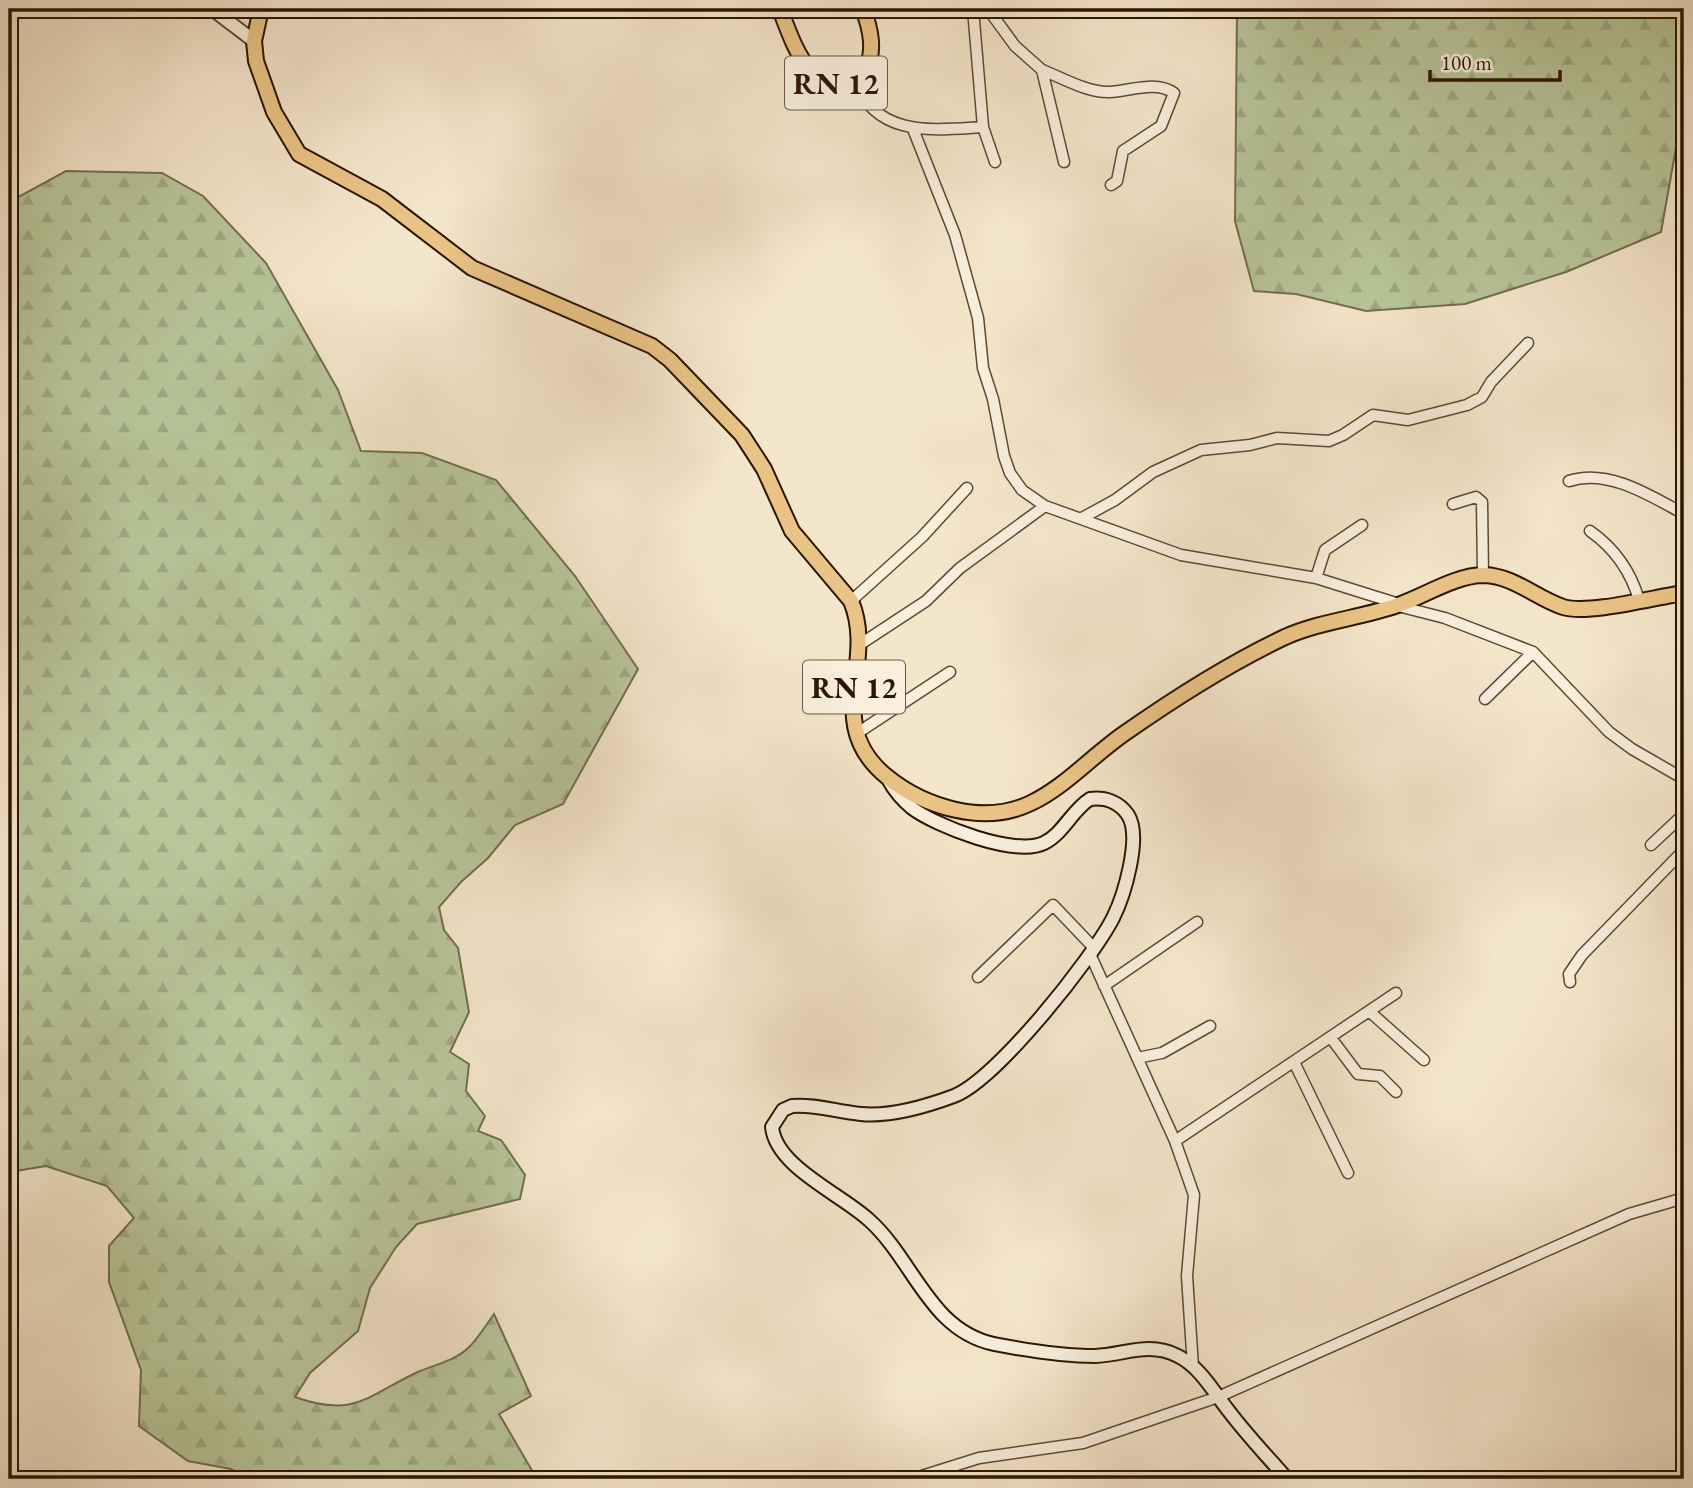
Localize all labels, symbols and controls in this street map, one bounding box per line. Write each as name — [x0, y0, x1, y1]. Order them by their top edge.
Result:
scale bar — [1430, 38, 1560, 82]
text: 100 m — [1441, 49, 1492, 76]
road number: RN 12 — [785, 57, 887, 110]
road number: RN 12 — [803, 660, 905, 714]

